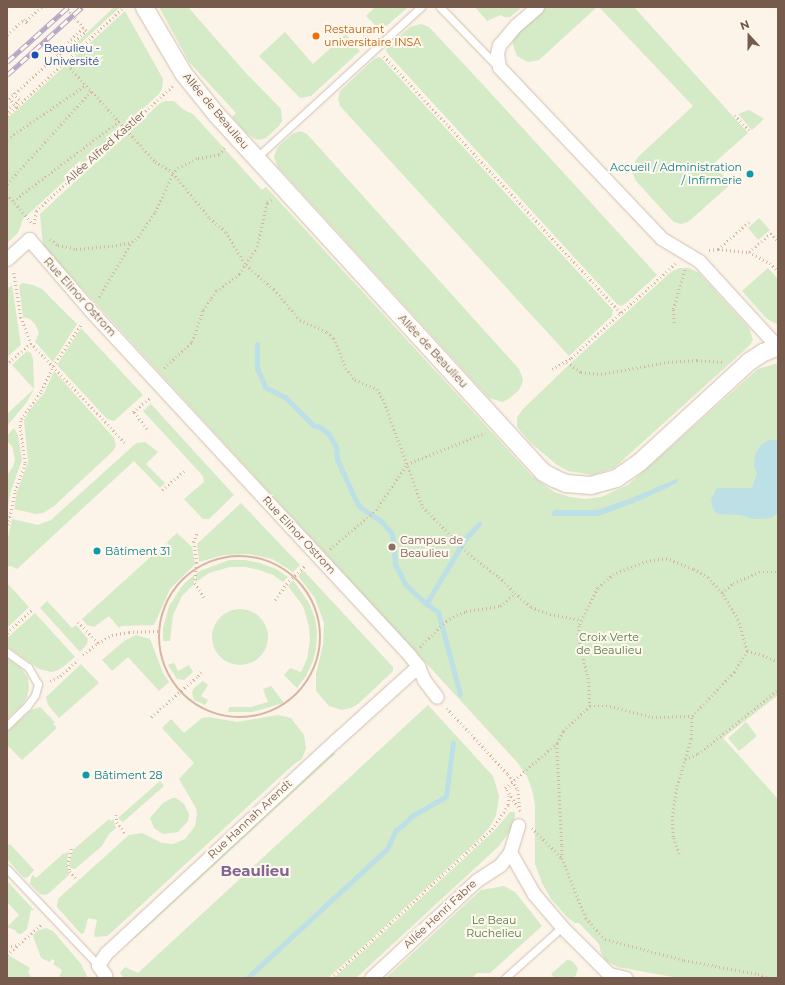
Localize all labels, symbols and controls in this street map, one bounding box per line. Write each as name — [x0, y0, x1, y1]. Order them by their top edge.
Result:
north arrow — [729, 16, 769, 56]
text: N — [738, 17, 751, 33]
place label: Restaurant universitaire INSA — [324, 23, 421, 49]
marker: Restaurant universitaire INSA — [311, 31, 321, 41]
place label: Beaulieu - Université — [44, 42, 100, 68]
marker: Beaulieu - Université — [29, 49, 41, 61]
street label: Allée de Beaulieu — [180, 70, 252, 152]
street label: Allée Alfred Kastler — [62, 107, 148, 187]
place label: Accueil / Administration / Infirmerie — [610, 161, 742, 187]
marker: Accueil / Administration / Infirmerie — [745, 169, 755, 179]
street label: Rue Elinor Ostrom — [41, 255, 119, 339]
street label: Allée de Beaulieu — [396, 312, 470, 390]
street label: Rue Elinor Ostrom — [260, 493, 338, 577]
place label: Campus de Beaulieu — [400, 534, 463, 560]
marker: Campus de Beaulieu — [387, 542, 397, 552]
place label: Bâtiment 31 — [105, 544, 170, 558]
marker: Bâtiment 31 — [92, 546, 102, 556]
park label: Croix Verte de Beaulieu — [576, 631, 642, 657]
place label: Bâtiment 28 — [94, 768, 163, 782]
marker: Bâtiment 28 — [81, 770, 91, 780]
street label: Rue Hannah Arendt — [205, 777, 295, 861]
district label: Beaulieu — [220, 862, 290, 880]
street label: Allée Henri Fabre — [401, 877, 479, 951]
park label: Le Beau Ruchelieu — [466, 914, 522, 940]

